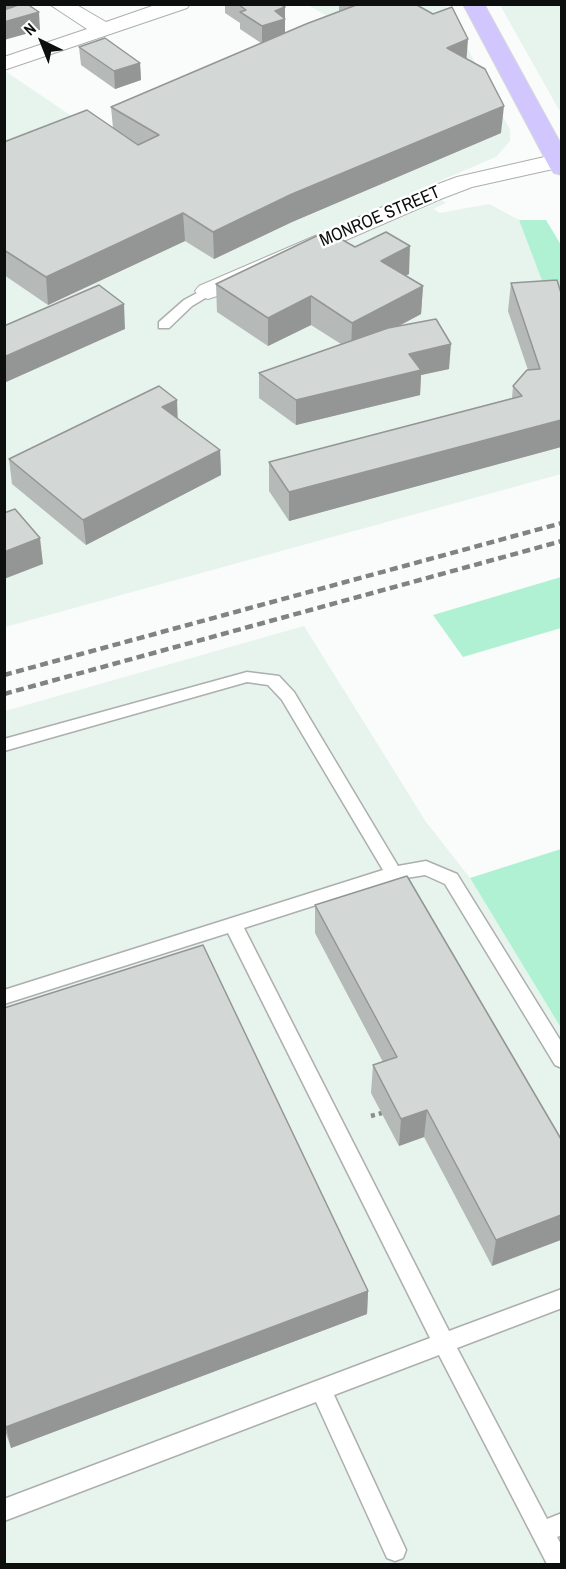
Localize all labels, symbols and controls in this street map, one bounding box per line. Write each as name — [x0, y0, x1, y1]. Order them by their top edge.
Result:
north arrow — [12, 12, 72, 72]
text: N — [19, 18, 41, 40]
street label: MONROE STREET — [317, 182, 443, 252]

